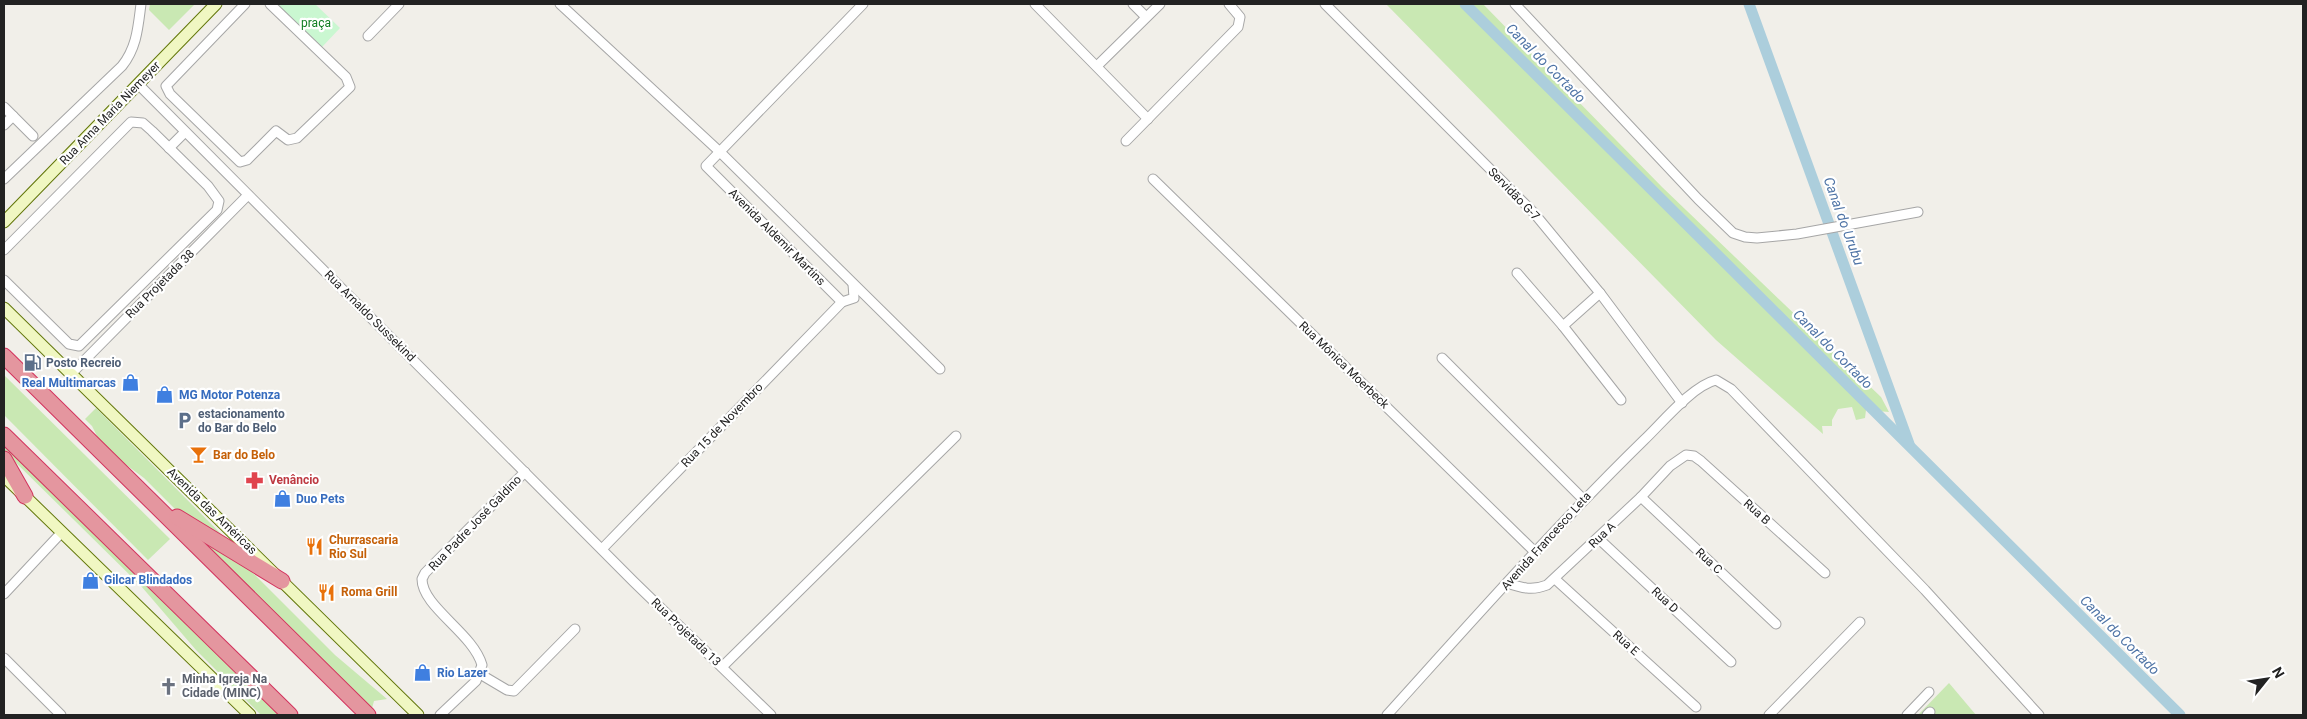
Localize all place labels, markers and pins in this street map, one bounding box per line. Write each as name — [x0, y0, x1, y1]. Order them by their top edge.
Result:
fuel station icon: Posto Recreio — [22, 353, 42, 373]
place label: Posto Recreio — [46, 356, 122, 370]
shop icon: Real Multimarcas — [120, 373, 140, 393]
place label: Real Multimarcas — [22, 376, 116, 390]
shop icon: MG Motor Potenza — [155, 385, 175, 405]
place label: MG Motor Potenza — [179, 388, 281, 402]
place label: estacionamento do Bar do Belo — [198, 407, 285, 435]
parking icon: estacionamento do Bar do Belo — [174, 411, 194, 431]
bar icon: Bar do Belo — [189, 445, 209, 465]
place label: Bar do Belo — [213, 448, 275, 462]
pharmacy icon: Venâncio — [245, 470, 265, 490]
place label: Venâncio — [269, 473, 319, 487]
shop icon: Duo Pets — [272, 489, 292, 509]
place label: Duo Pets — [296, 492, 345, 506]
place label: Churrascaria Rio Sul — [329, 533, 399, 561]
restaurant icon: Churrascaria Rio Sul — [305, 537, 325, 557]
shop icon: Gilcar Blindados — [80, 570, 100, 590]
place label: Gilcar Blindados — [104, 573, 192, 587]
restaurant icon: Roma Grill — [317, 582, 337, 602]
place label: Roma Grill — [341, 585, 397, 599]
shop icon: Rio Lazer — [413, 663, 433, 683]
place label: Rio Lazer — [437, 666, 488, 680]
place label: Minha Igreja Na Cidade (MINC) — [182, 672, 268, 700]
church icon: Minha Igreja Na Cidade (MINC) — [158, 676, 178, 696]

